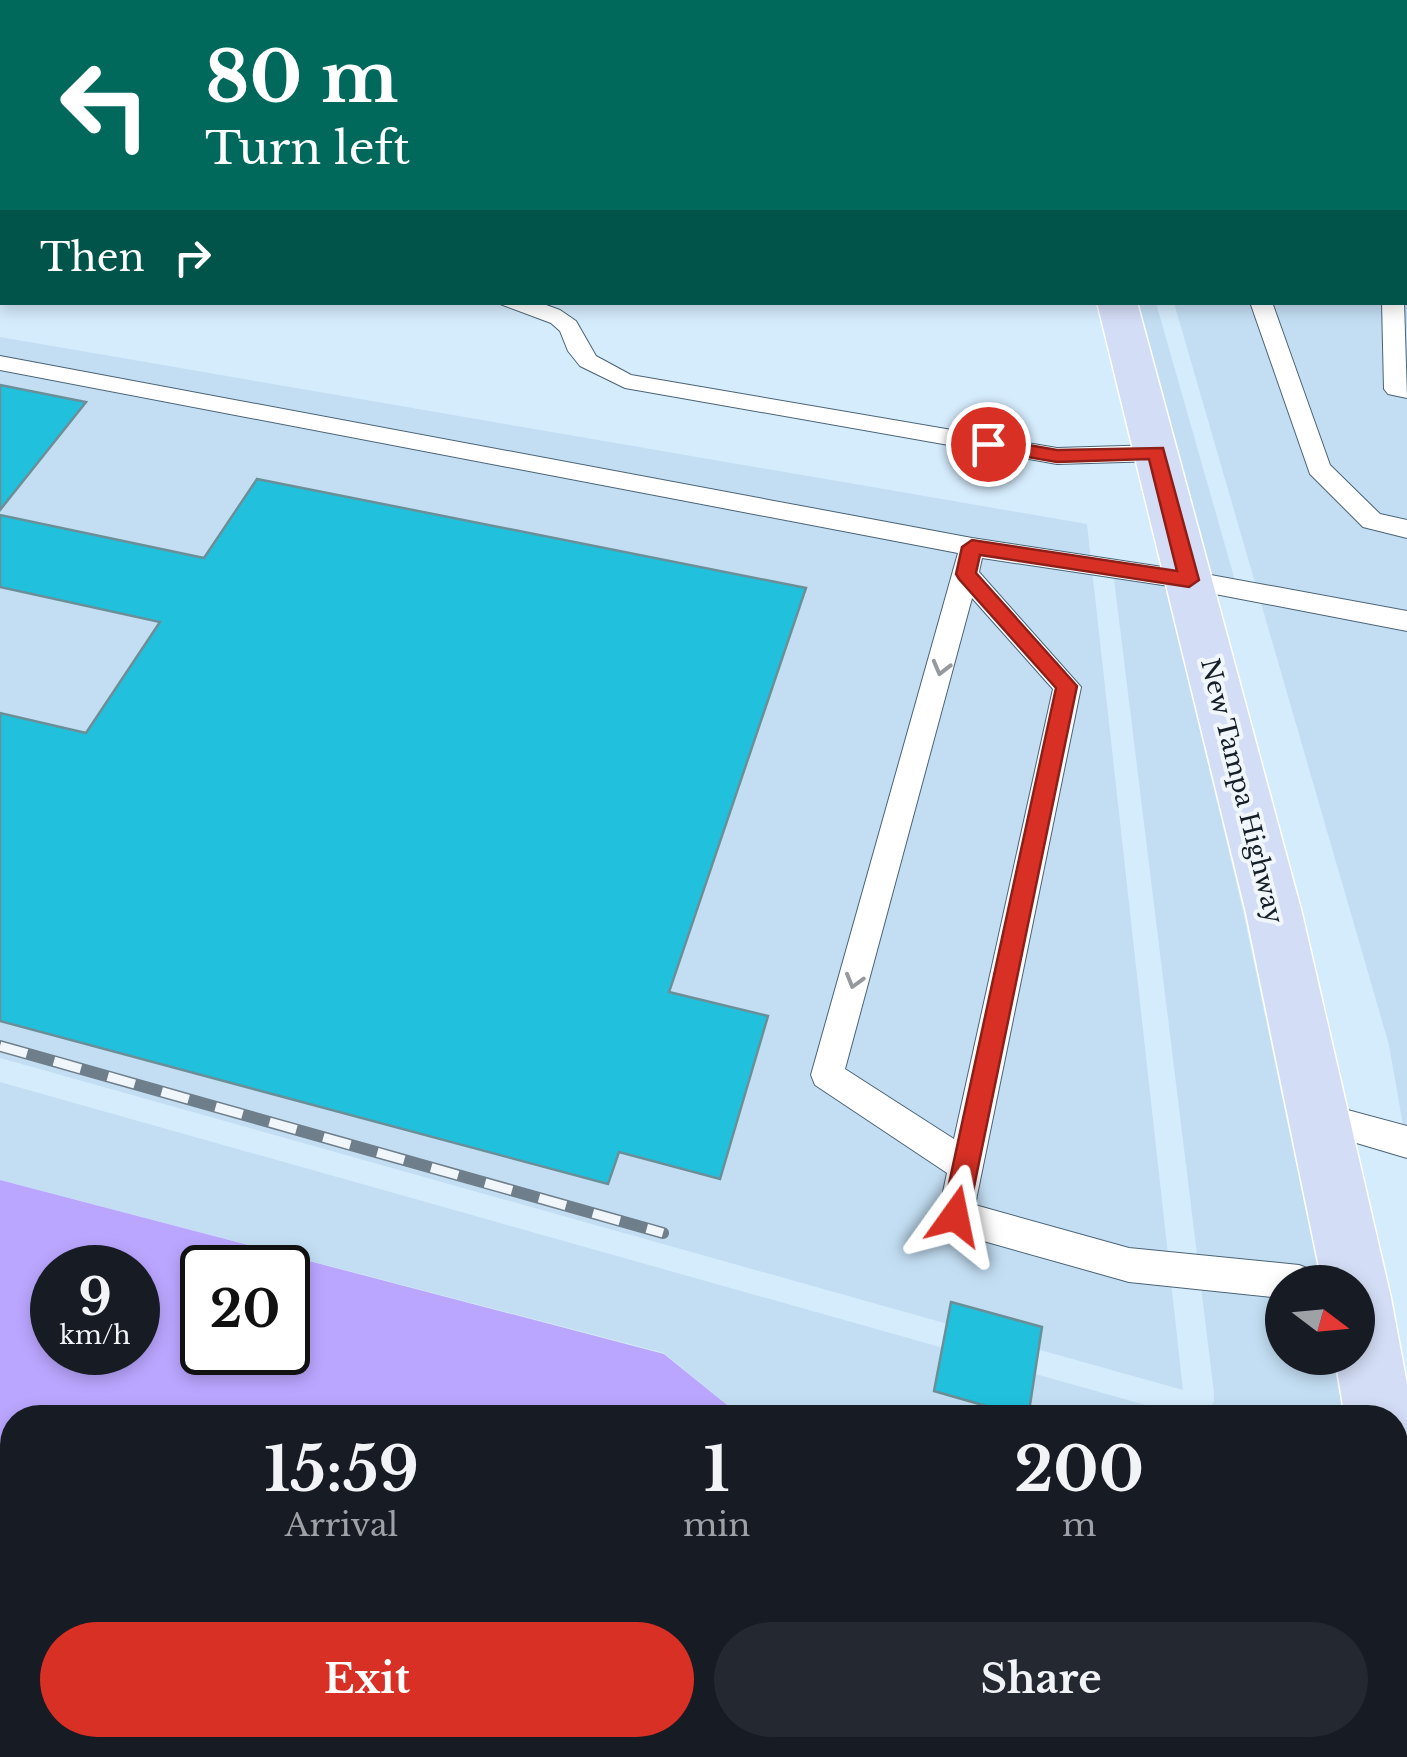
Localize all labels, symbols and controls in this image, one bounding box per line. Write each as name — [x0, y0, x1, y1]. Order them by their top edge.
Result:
text: 80 m — [205, 34, 398, 121]
icon: left — [40, 40, 170, 170]
text: Turn left — [205, 120, 410, 176]
icon: right — [165, 230, 220, 285]
text: Then — [40, 234, 145, 281]
pin — [946, 402, 1031, 487]
icon: arrive — [961, 417, 1016, 472]
street label: New Tampa Highway — [1194, 655, 1290, 927]
one-way arrow — [932, 659, 953, 676]
one-way arrow — [845, 972, 866, 989]
position arrow — [903, 1164, 1007, 1268]
speed limit sign: 20 — [180, 1245, 310, 1375]
north arrow — [1265, 1265, 1375, 1375]
map controls — [1265, 1265, 1375, 1375]
text: 9 — [78, 1266, 112, 1329]
text: km/h — [60, 1320, 130, 1351]
text: 15:59 — [264, 1433, 419, 1507]
text: 1 — [704, 1433, 730, 1507]
text: 200 — [1014, 1433, 1144, 1507]
text: Arrival — [285, 1505, 398, 1545]
text: min — [683, 1505, 750, 1545]
text: m — [1062, 1505, 1096, 1545]
button: Exit — [40, 1622, 694, 1737]
button: Share — [714, 1622, 1368, 1737]

